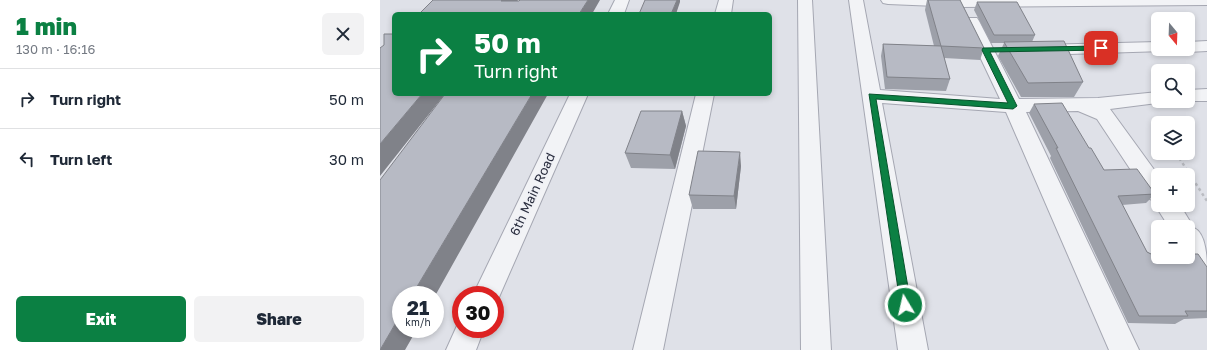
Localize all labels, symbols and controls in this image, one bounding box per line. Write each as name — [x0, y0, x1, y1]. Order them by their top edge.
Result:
text: 1 min — [16, 11, 77, 40]
north arrow — [1151, 12, 1195, 56]
map controls — [1151, 12, 1195, 264]
button: close — [322, 13, 364, 55]
text: 50 m — [474, 26, 541, 59]
icon: right — [408, 28, 460, 80]
pin — [1084, 31, 1118, 65]
icon: arrive — [1090, 37, 1112, 59]
text: 130 m · 16:16 — [16, 41, 95, 57]
text: Turn right — [474, 60, 558, 82]
button: search — [1151, 64, 1195, 108]
icon: right — [16, 88, 38, 110]
text: Turn right — [50, 90, 121, 108]
text: 50 m — [329, 90, 364, 108]
button: layers — [1151, 116, 1195, 160]
icon: left — [16, 148, 38, 170]
text: Turn left — [50, 150, 112, 168]
text: 30 m — [329, 150, 364, 168]
street label: 6th Main Road — [506, 150, 558, 238]
button: + — [1151, 168, 1195, 212]
button: − — [1151, 220, 1195, 264]
position arrow — [884, 284, 926, 326]
speed limit sign: 30 — [452, 286, 504, 338]
text: 21 — [407, 295, 429, 319]
button: Exit — [16, 296, 186, 342]
button: Share — [194, 296, 364, 342]
text: km/h — [405, 316, 431, 328]

